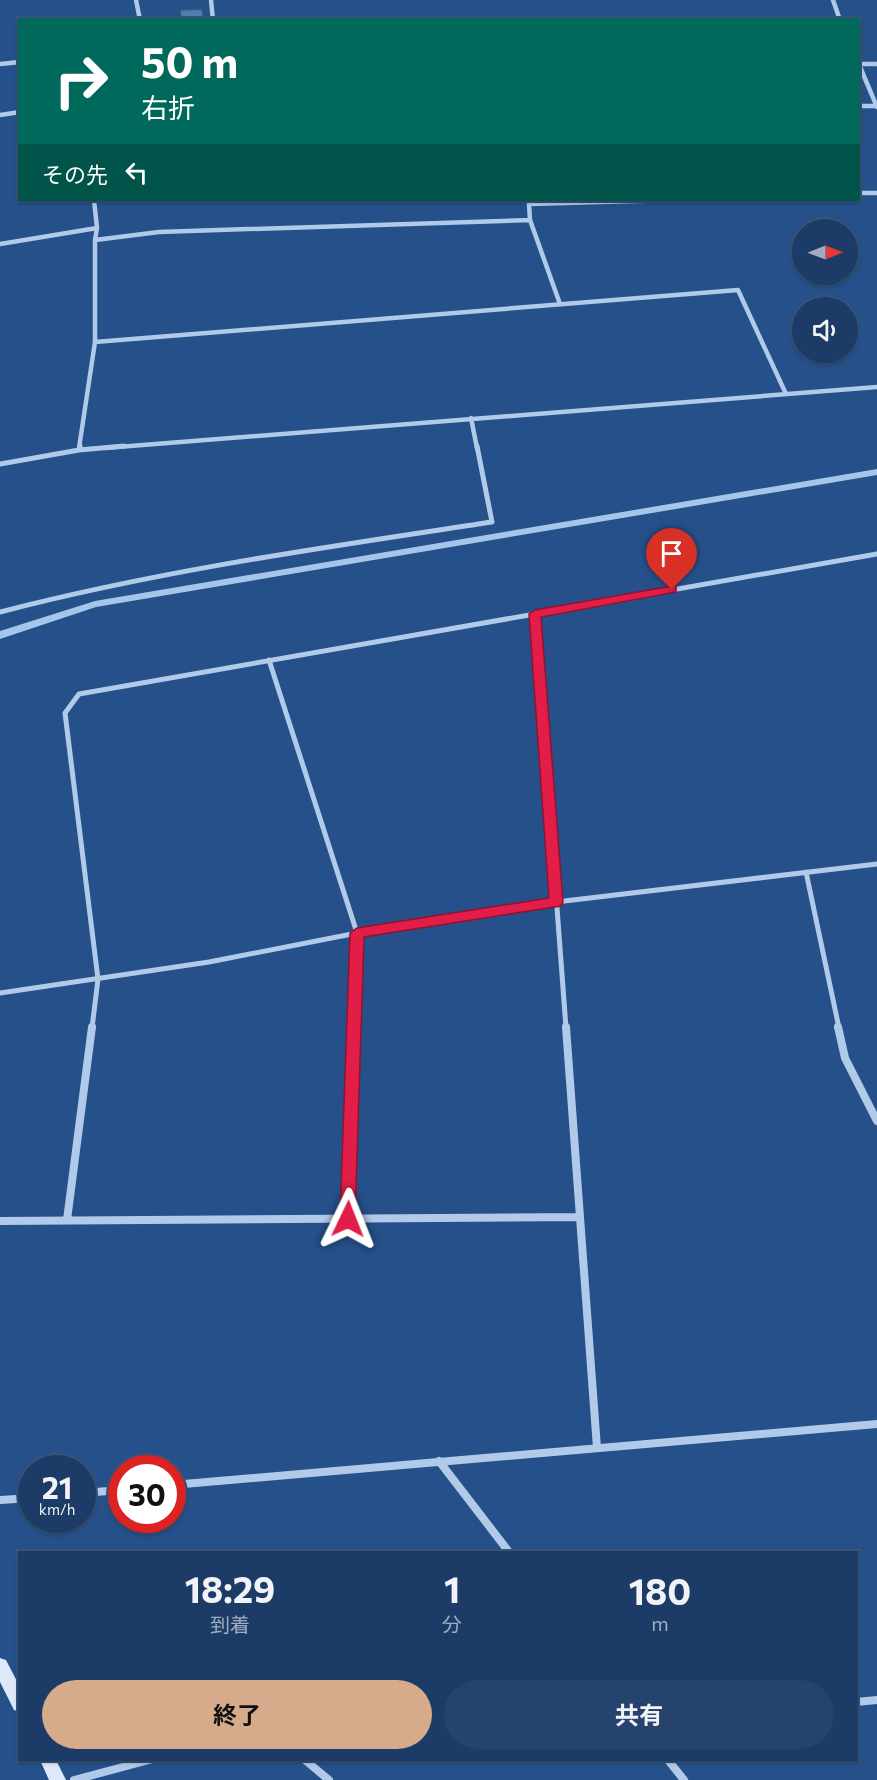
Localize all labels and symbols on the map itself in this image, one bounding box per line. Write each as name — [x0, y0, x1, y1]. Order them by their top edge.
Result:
north arrow — [792, 219, 858, 285]
pin — [646, 528, 697, 590]
position arrow — [316, 1187, 380, 1251]
speed limit sign: 30 — [108, 1455, 186, 1533]

